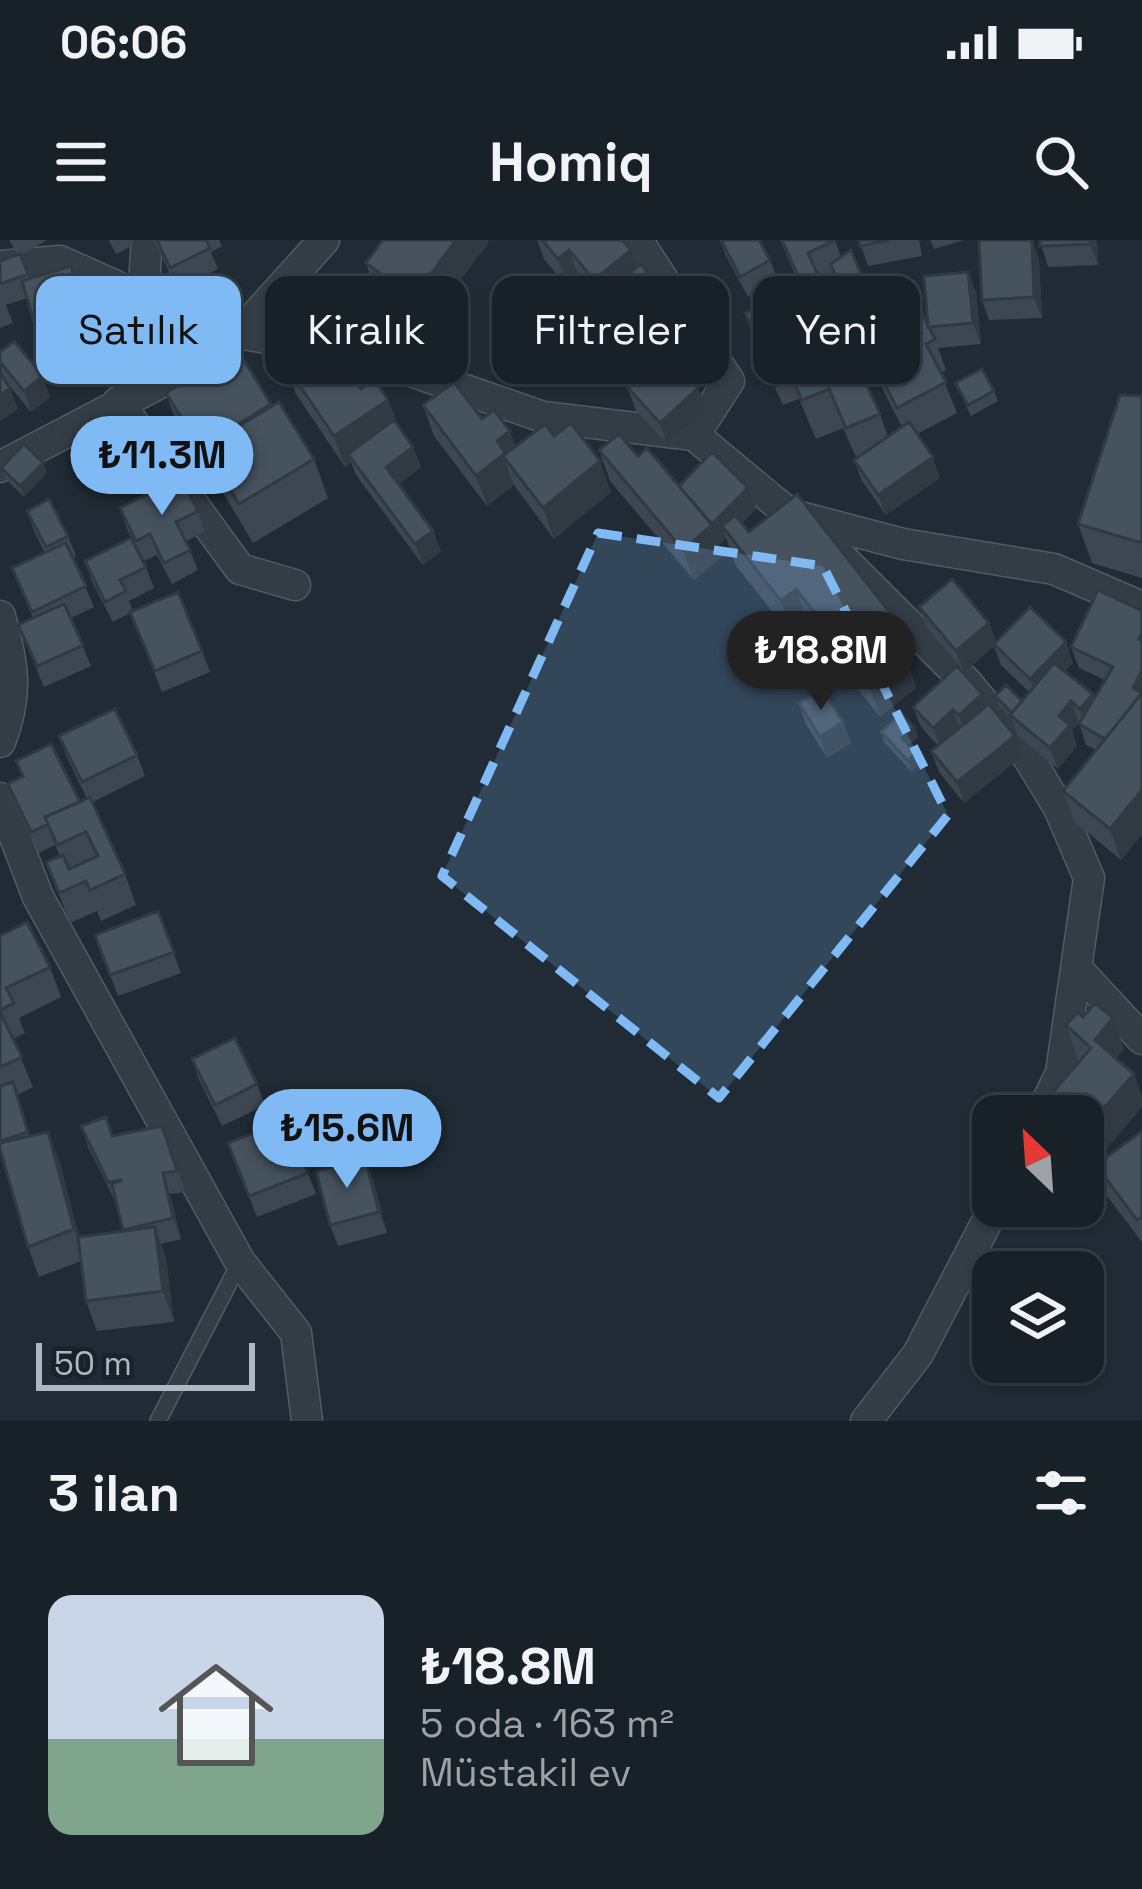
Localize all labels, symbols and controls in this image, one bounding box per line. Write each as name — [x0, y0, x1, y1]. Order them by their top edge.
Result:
text: 06:06 — [60, 14, 187, 71]
text: Homiq — [489, 128, 653, 197]
icon: menu — [48, 129, 114, 195]
icon: search — [1028, 129, 1094, 195]
chip: Satılık — [36, 276, 241, 384]
chip: Kiralık — [265, 276, 468, 384]
chip: Filtreler — [492, 276, 729, 384]
chip: Yeni — [753, 276, 920, 384]
pin: ₺11.3M — [64, 416, 260, 518]
text: ₺11.3M — [97, 430, 227, 479]
pin: ₺18.8M — [723, 611, 919, 713]
text: ₺18.8M — [754, 625, 888, 674]
pin: ₺15.6M — [249, 1089, 445, 1191]
north arrow — [972, 1095, 1104, 1227]
map controls — [972, 1095, 1104, 1383]
text: ₺15.6M — [280, 1103, 414, 1152]
button: layers — [972, 1251, 1104, 1383]
scale bar — [36, 1337, 255, 1390]
text: 50 m — [54, 1343, 132, 1385]
icon: filters — [1028, 1460, 1094, 1526]
text: 3 ilan — [48, 1461, 180, 1526]
text: ₺18.8M — [420, 1634, 596, 1699]
icon: home — [144, 1643, 288, 1787]
text: 5 oda · 163 m² — [420, 1699, 674, 1748]
text: Müstakil ev — [420, 1748, 631, 1797]

